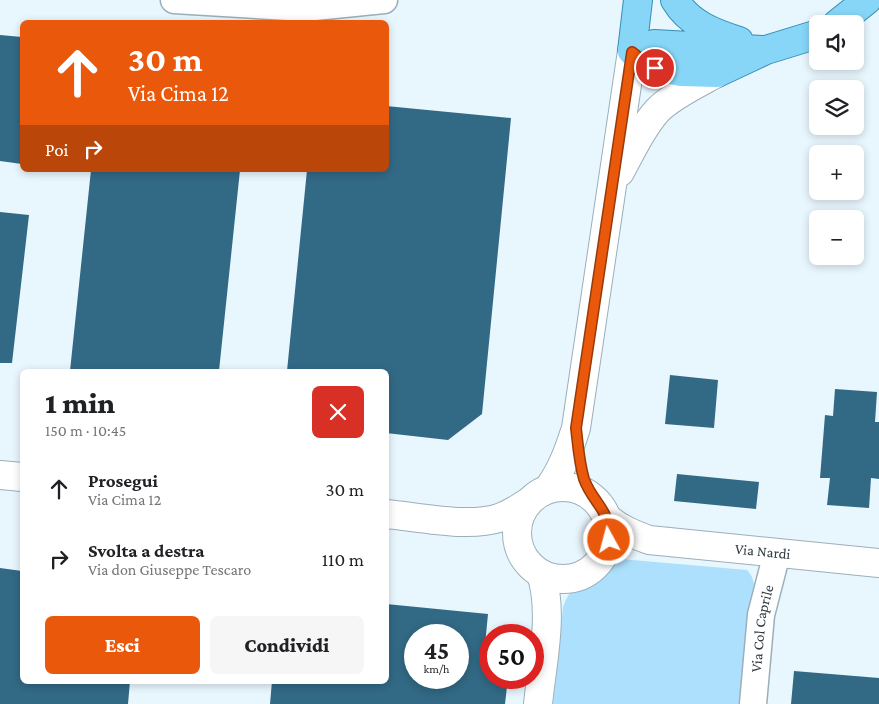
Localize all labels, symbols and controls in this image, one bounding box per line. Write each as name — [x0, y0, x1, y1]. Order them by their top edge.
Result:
map controls — [809, 15, 864, 265]
button: sound — [809, 15, 864, 70]
icon: ahead — [45, 40, 110, 105]
text: 30 m — [128, 40, 203, 79]
pin — [634, 47, 676, 89]
icon: arrive — [641, 54, 669, 82]
button: layers — [809, 80, 864, 135]
text: Via Cima 12 — [128, 81, 229, 106]
icon: right — [79, 135, 107, 163]
text: Poi — [45, 139, 69, 160]
button: + — [809, 145, 864, 200]
button: − — [809, 210, 864, 265]
text: 1 min — [45, 386, 115, 419]
button: close — [312, 386, 364, 438]
text: 150 m · 10:45 — [45, 422, 126, 439]
text: Prosegui — [88, 470, 158, 491]
icon: ahead — [45, 475, 73, 503]
text: 30 m — [325, 479, 364, 500]
text: Via Cima 12 — [88, 491, 161, 508]
position arrow — [582, 513, 634, 565]
text: Svolta a destra — [88, 540, 204, 561]
street label: Via Nardi — [734, 541, 791, 562]
icon: right — [45, 545, 73, 573]
text: 110 m — [322, 549, 364, 570]
text: Via don Giuseppe Tescaro — [88, 561, 251, 578]
street label: Via Col Caprile — [748, 583, 777, 673]
button: Esci — [45, 616, 200, 674]
button: Condividi — [210, 616, 364, 674]
speed limit sign: 50 — [479, 624, 544, 689]
text: 45 — [424, 637, 449, 664]
text: km/h — [424, 662, 449, 676]

